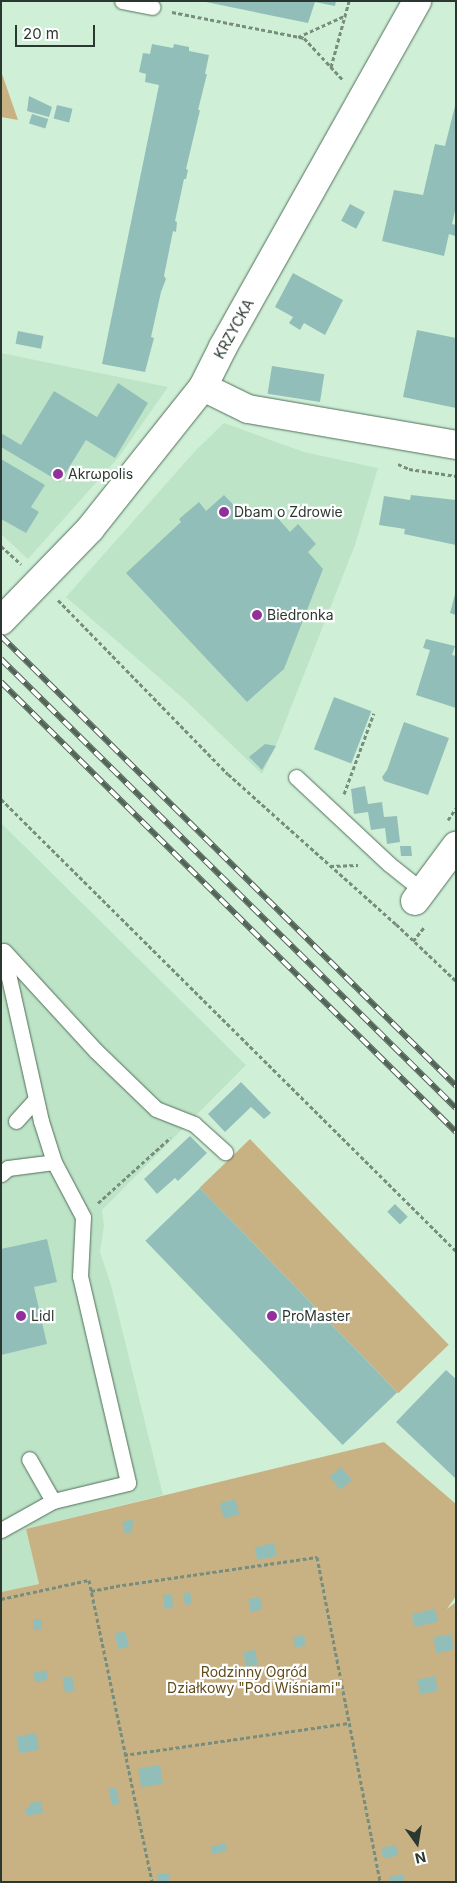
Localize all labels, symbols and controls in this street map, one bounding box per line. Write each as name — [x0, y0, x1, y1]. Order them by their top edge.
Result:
scale bar — [18, 15, 98, 47]
text: 20 m — [23, 24, 59, 43]
street label: KRZYCKA — [211, 296, 257, 362]
place label: Akrωpolis — [68, 466, 133, 482]
marker: Akrωpolis — [52, 468, 64, 480]
place label: Dbam o Zdrowie — [234, 504, 343, 520]
marker: Dbam o Zdrowie — [218, 506, 230, 518]
place label: Biedronka — [267, 607, 334, 623]
marker: Biedronka — [251, 609, 263, 621]
place label: Lidl — [31, 1308, 54, 1324]
place label: ProMaster — [282, 1308, 350, 1324]
marker: Lidl — [15, 1310, 27, 1322]
marker: ProMaster — [266, 1310, 278, 1322]
park label: Rodzinny Ogród Działkowy "Pod Wiśniami" — [167, 1664, 341, 1696]
north arrow — [392, 1818, 442, 1868]
text: N — [413, 1849, 428, 1868]

